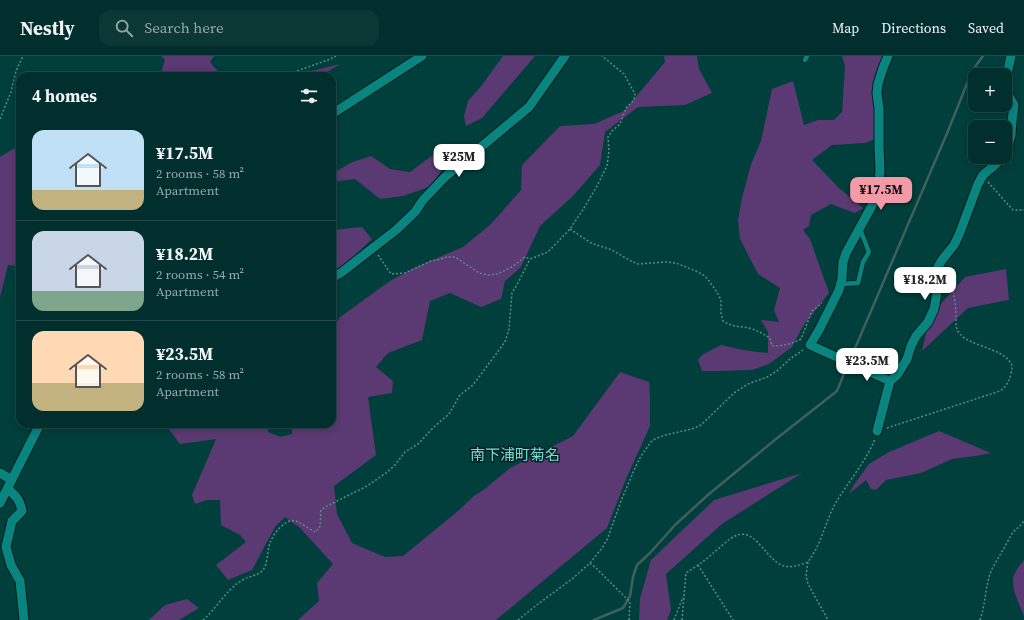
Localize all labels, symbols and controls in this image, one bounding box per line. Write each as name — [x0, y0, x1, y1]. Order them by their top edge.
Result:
search box — [99, 10, 379, 46]
text: Nestly — [20, 15, 75, 41]
icon: search — [113, 17, 135, 39]
text: Search here — [145, 17, 224, 38]
text: Map — [832, 18, 859, 38]
text: Directions — [881, 18, 946, 38]
text: Saved — [968, 18, 1004, 38]
map controls — [968, 68, 1012, 164]
button: + — [968, 68, 1012, 112]
text: 4 homes — [32, 84, 97, 108]
icon: filters — [298, 85, 320, 107]
button: − — [968, 120, 1012, 164]
text: ¥17.5M — [156, 141, 213, 165]
pin: ¥25M — [435, 144, 483, 178]
icon: home — [64, 146, 112, 194]
text: ¥25M — [443, 148, 475, 165]
text: 2 rooms · 58 m² — [156, 165, 244, 182]
pin: ¥17.5M — [848, 177, 914, 211]
text: ¥17.5M — [859, 181, 903, 198]
text: Apartment — [156, 182, 219, 199]
text: ¥18.2M — [156, 242, 213, 266]
icon: home — [64, 247, 112, 295]
text: 2 rooms · 54 m² — [156, 266, 244, 283]
pin: ¥18.2M — [892, 267, 958, 301]
text: ¥18.2M — [903, 271, 947, 288]
text: Apartment — [156, 283, 219, 300]
text: ¥23.5M — [156, 342, 213, 366]
icon: home — [64, 347, 112, 395]
pin: ¥23.5M — [834, 348, 900, 382]
text: ¥23.5M — [845, 352, 889, 369]
text: 2 rooms · 58 m² — [156, 366, 244, 383]
text: Apartment — [156, 383, 219, 400]
district label: 南下浦町菊名 — [470, 444, 560, 465]

